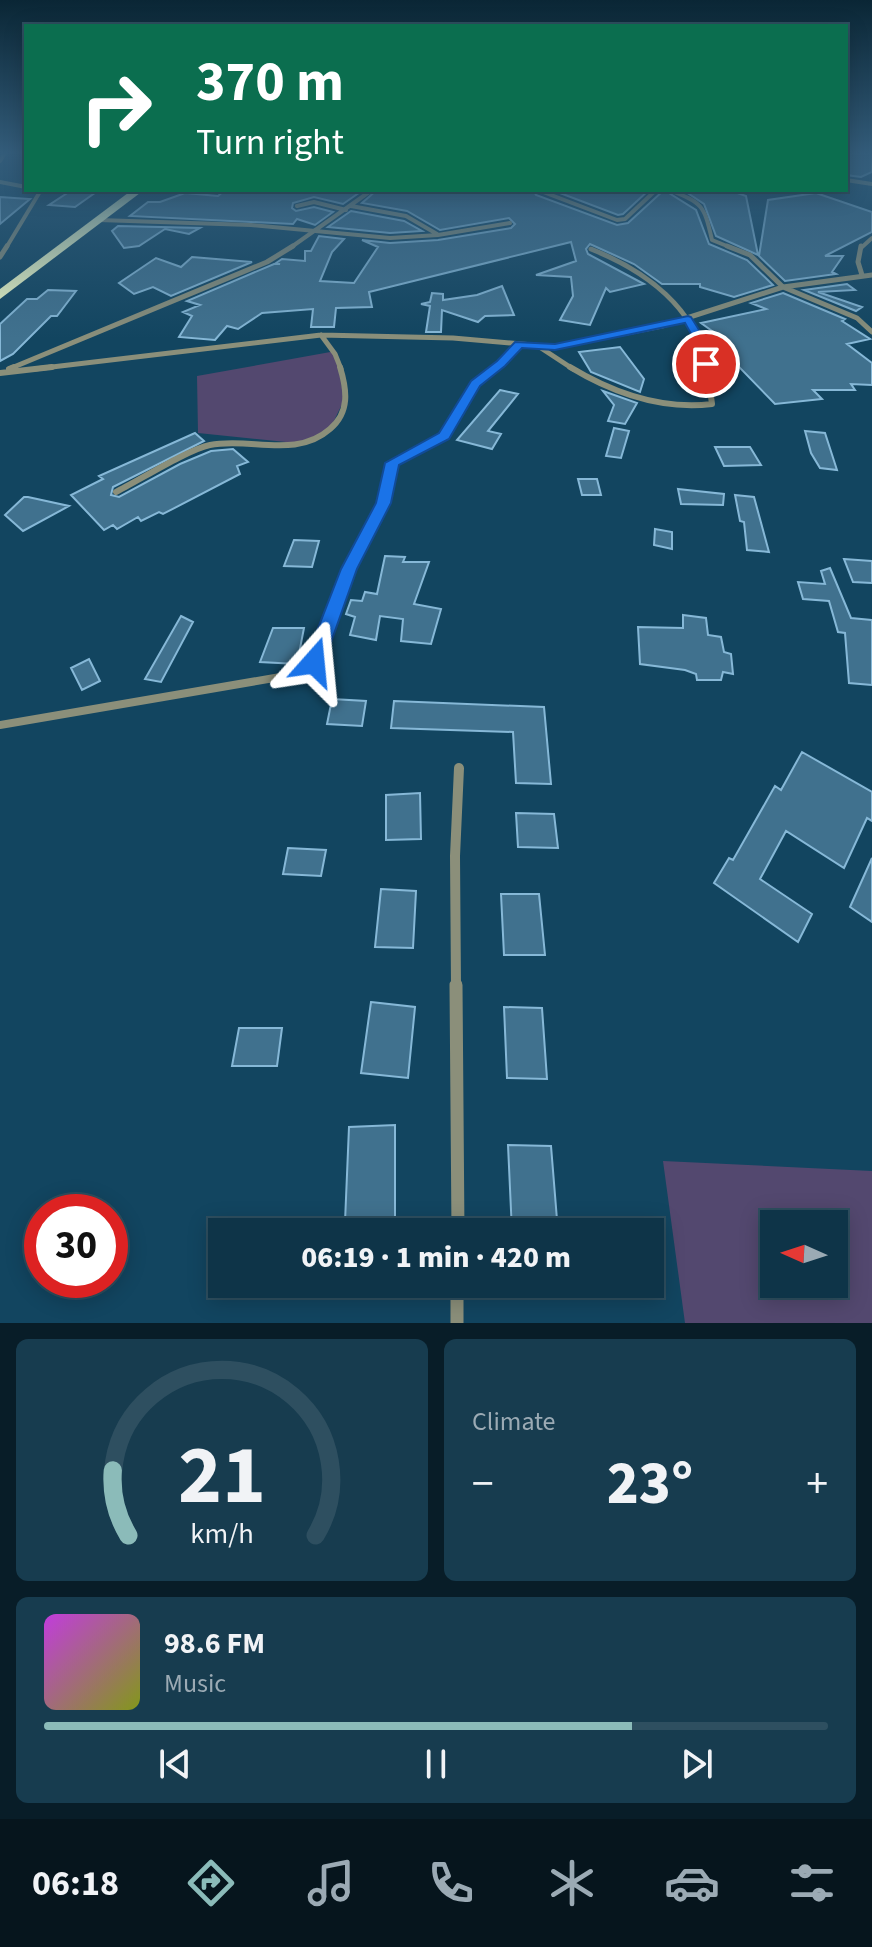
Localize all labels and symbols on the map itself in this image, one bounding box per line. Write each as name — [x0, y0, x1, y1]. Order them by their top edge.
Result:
pin — [672, 330, 740, 398]
position arrow — [272, 620, 356, 704]
speed limit sign: 30 — [24, 1194, 128, 1298]
north arrow — [760, 1210, 848, 1298]

